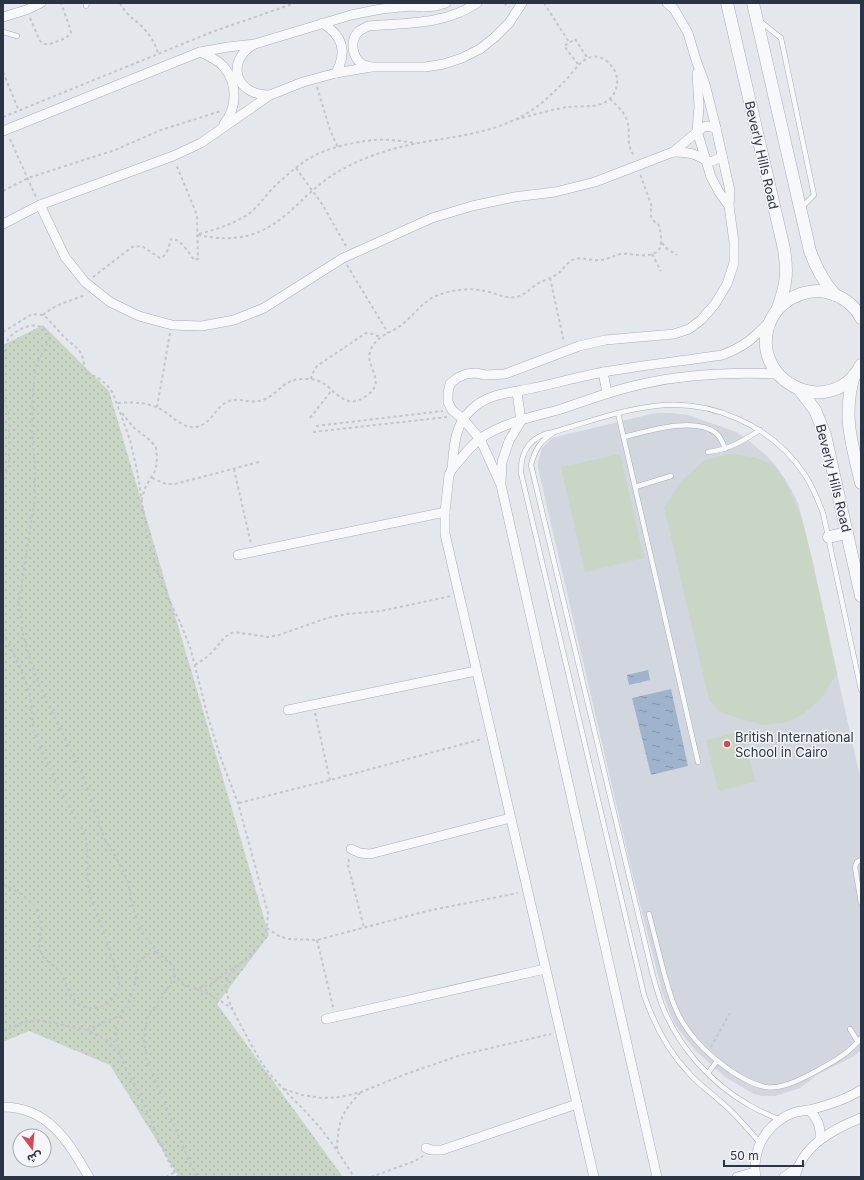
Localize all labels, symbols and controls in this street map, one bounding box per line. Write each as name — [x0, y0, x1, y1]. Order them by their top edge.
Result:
street label: Beverly Hills Road — [742, 99, 782, 211]
street label: Beverly Hills Road — [813, 422, 855, 534]
place label: British International School in Cairo — [735, 729, 854, 760]
marker: British International School in Cairo — [722, 739, 732, 749]
north arrow — [12, 1128, 52, 1168]
scale bar — [724, 1142, 803, 1168]
text: 50 m — [730, 1148, 759, 1163]
text: ش — [26, 1149, 44, 1166]

